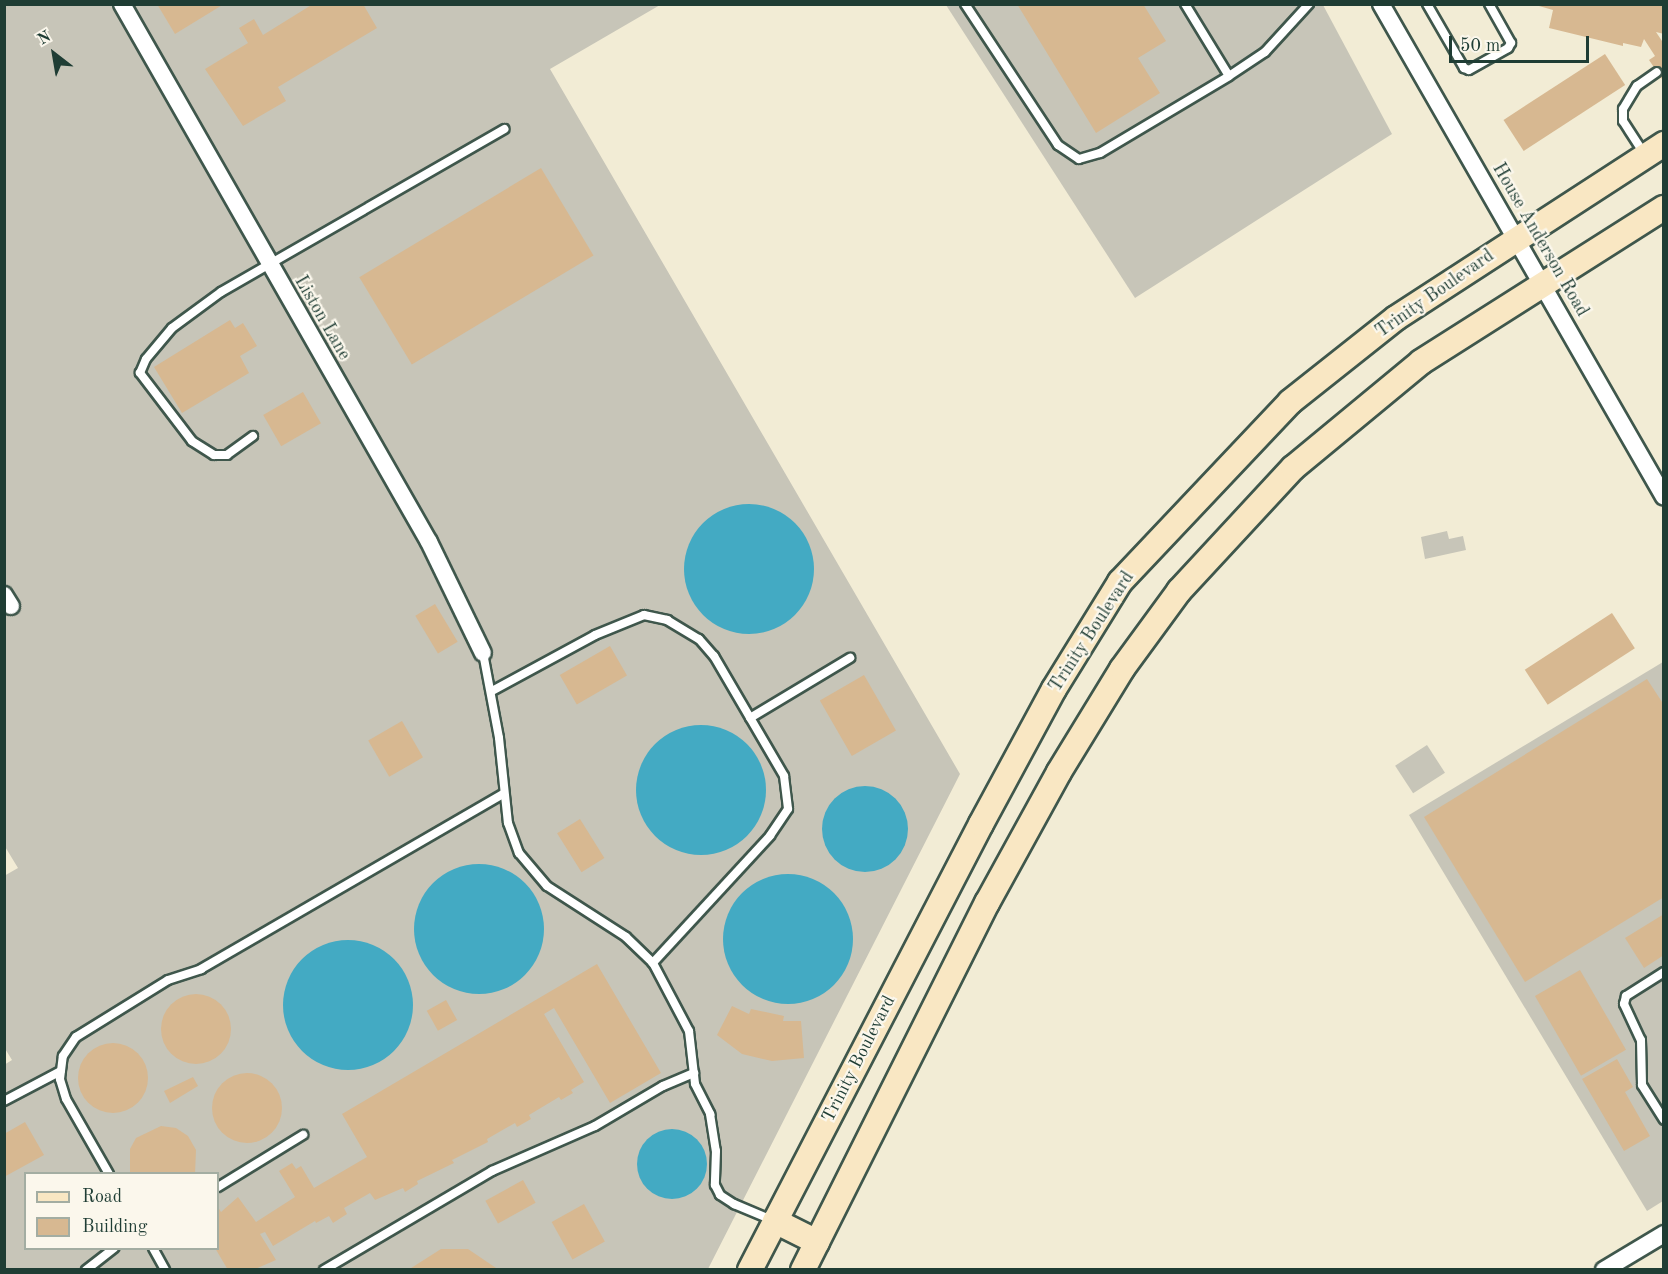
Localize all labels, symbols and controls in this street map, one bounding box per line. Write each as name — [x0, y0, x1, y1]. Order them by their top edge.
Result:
north arrow — [24, 24, 84, 84]
scale bar — [1452, 24, 1592, 62]
text: N — [35, 29, 54, 49]
text: 50 m — [1460, 37, 1500, 55]
street label: House Anderson Road — [1487, 159, 1593, 321]
street label: Trinity Boulevard — [1372, 245, 1498, 343]
street label: Liston Lane — [289, 272, 355, 364]
street label: Trinity Boulevard — [1045, 568, 1139, 696]
street label: Trinity Boulevard — [818, 992, 900, 1126]
legend — [24, 1172, 219, 1250]
text: Road — [82, 1188, 122, 1206]
text: Building — [82, 1218, 147, 1236]

